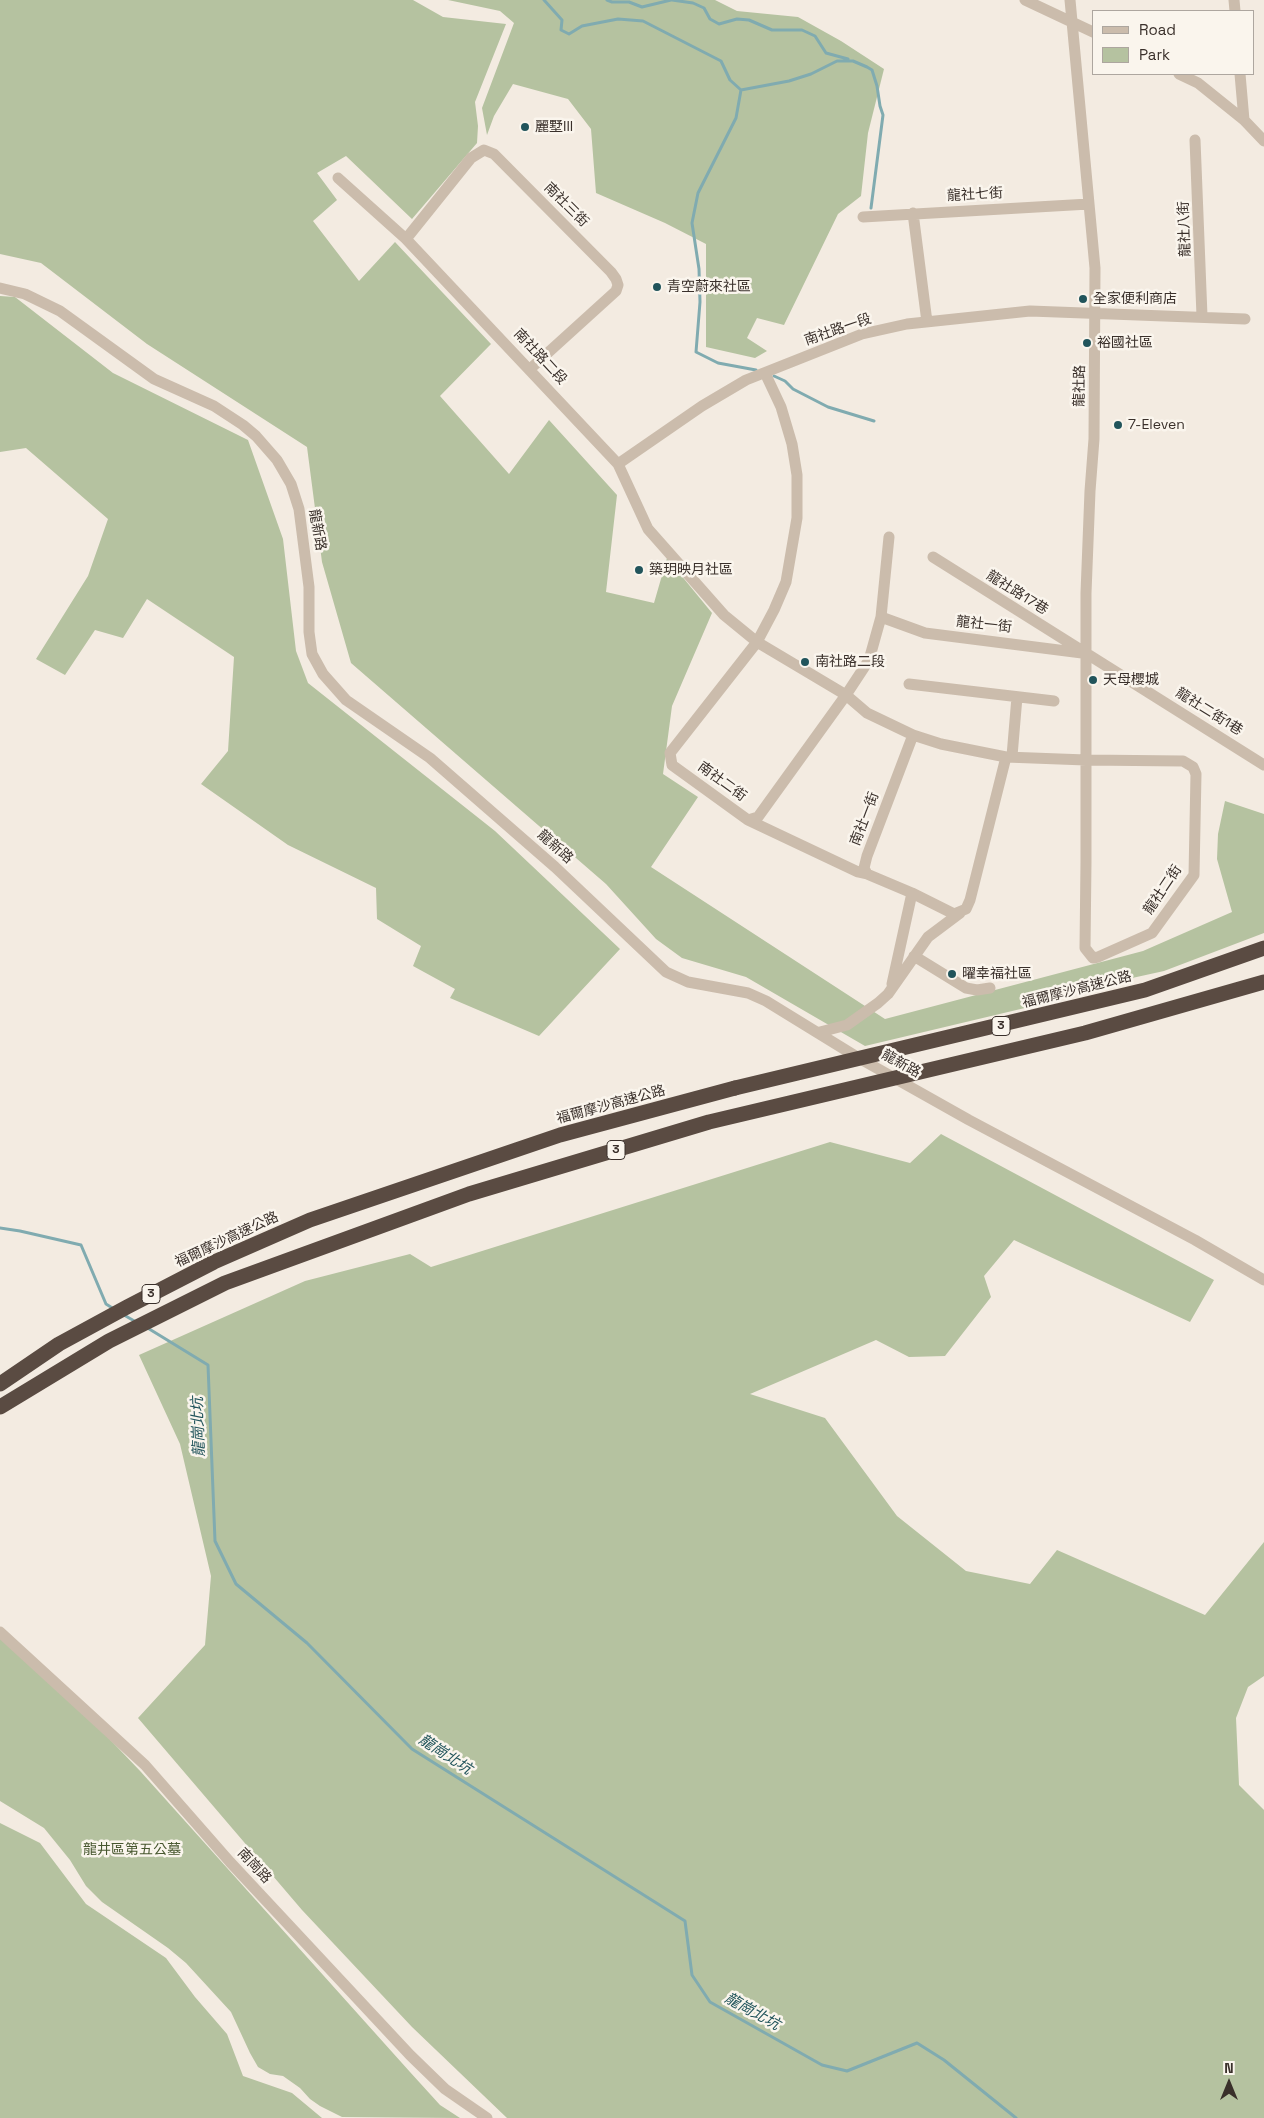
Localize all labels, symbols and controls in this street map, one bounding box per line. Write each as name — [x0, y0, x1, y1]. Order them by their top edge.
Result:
legend — [1092, 10, 1254, 75]
text: Road — [1139, 20, 1176, 39]
text: Park — [1139, 45, 1170, 64]
place label: 麗墅III — [535, 119, 573, 135]
marker: 麗墅III — [519, 121, 531, 133]
street label: 南社三街 — [540, 179, 592, 231]
street label: 龍社七街 — [947, 185, 1003, 205]
street label: 龍社八街 — [1176, 201, 1194, 257]
place label: 青空蔚來社區 — [667, 279, 751, 295]
marker: 青空蔚來社區 — [651, 281, 663, 293]
place label: 全家便利商店 — [1093, 291, 1177, 307]
marker: 全家便利商店 — [1077, 293, 1089, 305]
street label: 南社路一段 — [802, 311, 874, 349]
street label: 南社路二段 — [510, 326, 570, 388]
place label: 裕國社區 — [1097, 335, 1153, 351]
marker: 裕國社區 — [1081, 337, 1093, 349]
street label: 龍社路 — [1071, 365, 1089, 407]
place label: 7-Eleven — [1128, 417, 1185, 433]
marker: 7-Eleven — [1112, 419, 1124, 431]
street label: 龍新路 — [305, 508, 329, 552]
place label: 築玥映月社區 — [649, 562, 733, 578]
marker: 築玥映月社區 — [633, 564, 645, 576]
street label: 龍社路17巷 — [983, 567, 1051, 619]
street label: 龍社一街 — [955, 614, 1013, 636]
place label: 南社路二段 — [815, 654, 885, 670]
marker: 南社路二段 — [799, 656, 811, 668]
place label: 天母櫻城 — [1103, 672, 1159, 688]
marker: 天母櫻城 — [1087, 674, 1099, 686]
street label: 龍社二街1巷 — [1172, 685, 1246, 739]
street label: 南社二街 — [694, 759, 750, 805]
street label: 南社一街 — [847, 790, 883, 848]
street label: 龍新路 — [534, 827, 576, 867]
street label: 龍社二街 — [1140, 862, 1186, 918]
place label: 曜幸福社區 — [962, 966, 1032, 982]
marker: 曜幸福社區 — [946, 968, 958, 980]
street label: 福爾摩沙高速公路 — [1021, 968, 1133, 1012]
road number: 3 — [992, 1016, 1010, 1036]
street label: 龍新路 — [879, 1046, 923, 1082]
street label: 福爾摩沙高速公路 — [555, 1082, 667, 1128]
road number: 3 — [607, 1140, 625, 1160]
street label: 福爾摩沙高速公路 — [173, 1209, 281, 1271]
road number: 3 — [142, 1285, 160, 1304]
water label: 龍崗北坑 — [189, 1397, 209, 1457]
water label: 龍崗北坑 — [415, 1731, 475, 1779]
park label: 龍井區第五公墓 — [83, 1842, 181, 1858]
street label: 南崗路 — [234, 1845, 274, 1887]
water label: 龍崗北坑 — [721, 1990, 783, 2034]
north arrow — [1204, 2058, 1254, 2108]
text: N — [1224, 2059, 1234, 2077]

